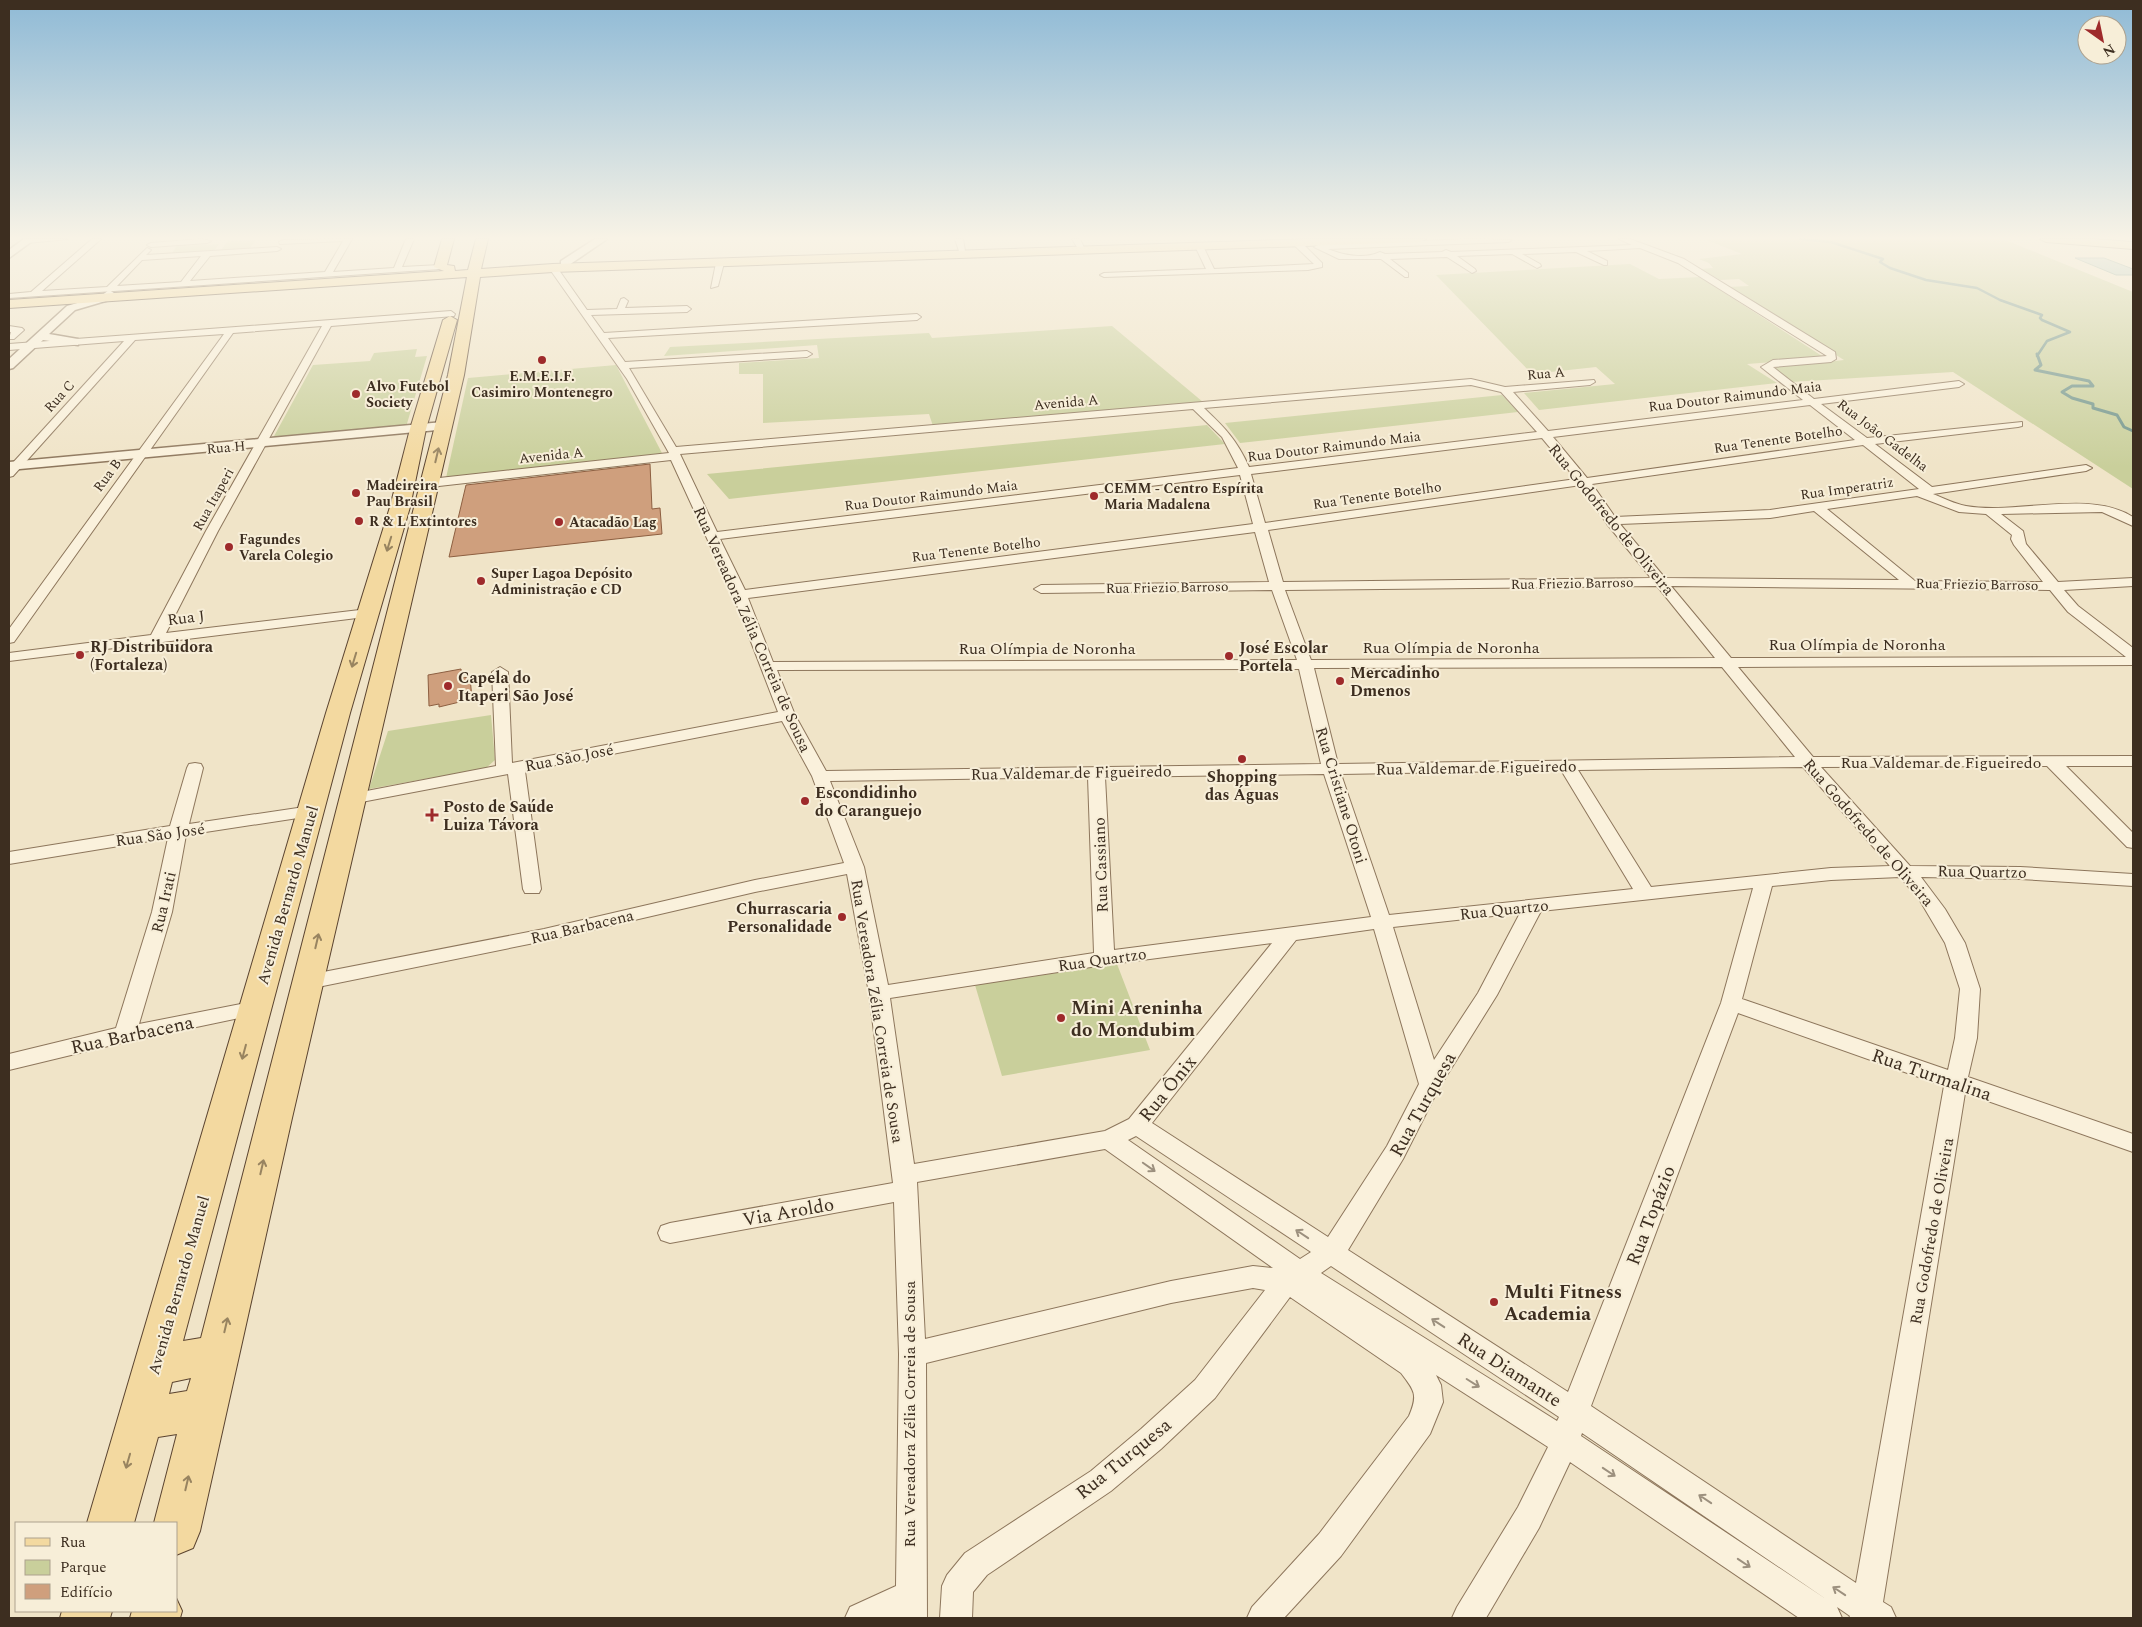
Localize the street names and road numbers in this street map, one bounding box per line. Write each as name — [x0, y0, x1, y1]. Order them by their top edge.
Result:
street label: Rua A — [1526, 361, 1566, 386]
street label: Rua C — [39, 375, 80, 417]
street label: Rua Doutor Raimundo Maia — [1647, 375, 1823, 418]
street label: Avenida A — [1033, 389, 1100, 416]
street label: Rua João Gadelha — [1833, 394, 1933, 477]
street label: Rua Tenente Botelho — [1712, 420, 1844, 459]
street label: Rua Doutor Raimundo Maia — [1246, 425, 1422, 468]
street label: Rua H — [206, 435, 246, 460]
street label: Rua Godofredo de Oliveira — [1542, 439, 1680, 601]
street label: Avenida A — [518, 442, 585, 469]
street label: Rua B — [88, 454, 127, 496]
street label: Rua Itaperi — [187, 464, 239, 535]
street label: Rua Imperatriz — [1799, 472, 1895, 505]
street label: Rua Doutor Raimundo Maia — [843, 474, 1019, 517]
street label: Rua Tenente Botelho — [1311, 476, 1443, 515]
street label: Rua Vereadora Zélia Correia de Sousa — [687, 503, 817, 756]
street label: Rua Tenente Botelho — [910, 531, 1042, 568]
street label: Rua Friezio Barroso — [1510, 572, 1634, 595]
street label: Rua Friezio Barroso — [1915, 573, 2039, 596]
street label: Rua Friezio Barroso — [1105, 576, 1229, 599]
street label: Rua J — [166, 604, 206, 632]
street label: Rua Olímpia de Noronha — [1768, 633, 1946, 657]
street label: Rua Olímpia de Noronha — [1362, 636, 1540, 660]
street label: Rua Olímpia de Noronha — [958, 637, 1136, 661]
street label: Rua Cristiane Otoni — [1309, 724, 1373, 867]
street label: Rua São José — [523, 738, 616, 778]
street label: Rua Valdemar de Figueiredo — [1841, 751, 2041, 775]
street label: Rua Godofredo de Oliveira — [1797, 753, 1939, 912]
street label: Rua Valdemar de Figueiredo — [1375, 754, 1577, 782]
street label: Rua Valdemar de Figueiredo — [970, 759, 1172, 787]
street label: Avenida Bernardo Manuel — [251, 803, 325, 988]
street label: Rua São José — [114, 817, 207, 853]
street label: Rua Cassiano — [1087, 817, 1115, 913]
street label: Rua Quartzo — [1937, 859, 2027, 885]
street label: Rua Irati — [145, 869, 183, 935]
street label: Rua Vereadora Zélia Correia de Sousa — [844, 878, 910, 1145]
street label: Rua Quartzo — [1458, 893, 1550, 927]
street label: Rua Barbacena — [528, 903, 636, 951]
street label: Rua Quartzo — [1056, 942, 1148, 978]
street label: Rua Barbacena — [68, 1008, 197, 1063]
street label: Rua Turmalina — [1868, 1041, 1996, 1110]
street label: Rua Turquesa — [1382, 1046, 1464, 1163]
street label: Rua Ônix — [1132, 1049, 1204, 1129]
street label: Rua Godofredo de Oliveira — [1904, 1136, 1960, 1326]
street label: Rua Topázio — [1619, 1161, 1684, 1270]
street label: Via Aroldo — [740, 1190, 836, 1235]
street label: Avenida Bernardo Manuel — [142, 1193, 216, 1378]
street label: Rua Vereadora Zélia Correia de Sousa — [898, 1280, 922, 1547]
street label: Rua Diamante — [1451, 1325, 1567, 1415]
street label: Rua Turquesa — [1070, 1411, 1179, 1507]

